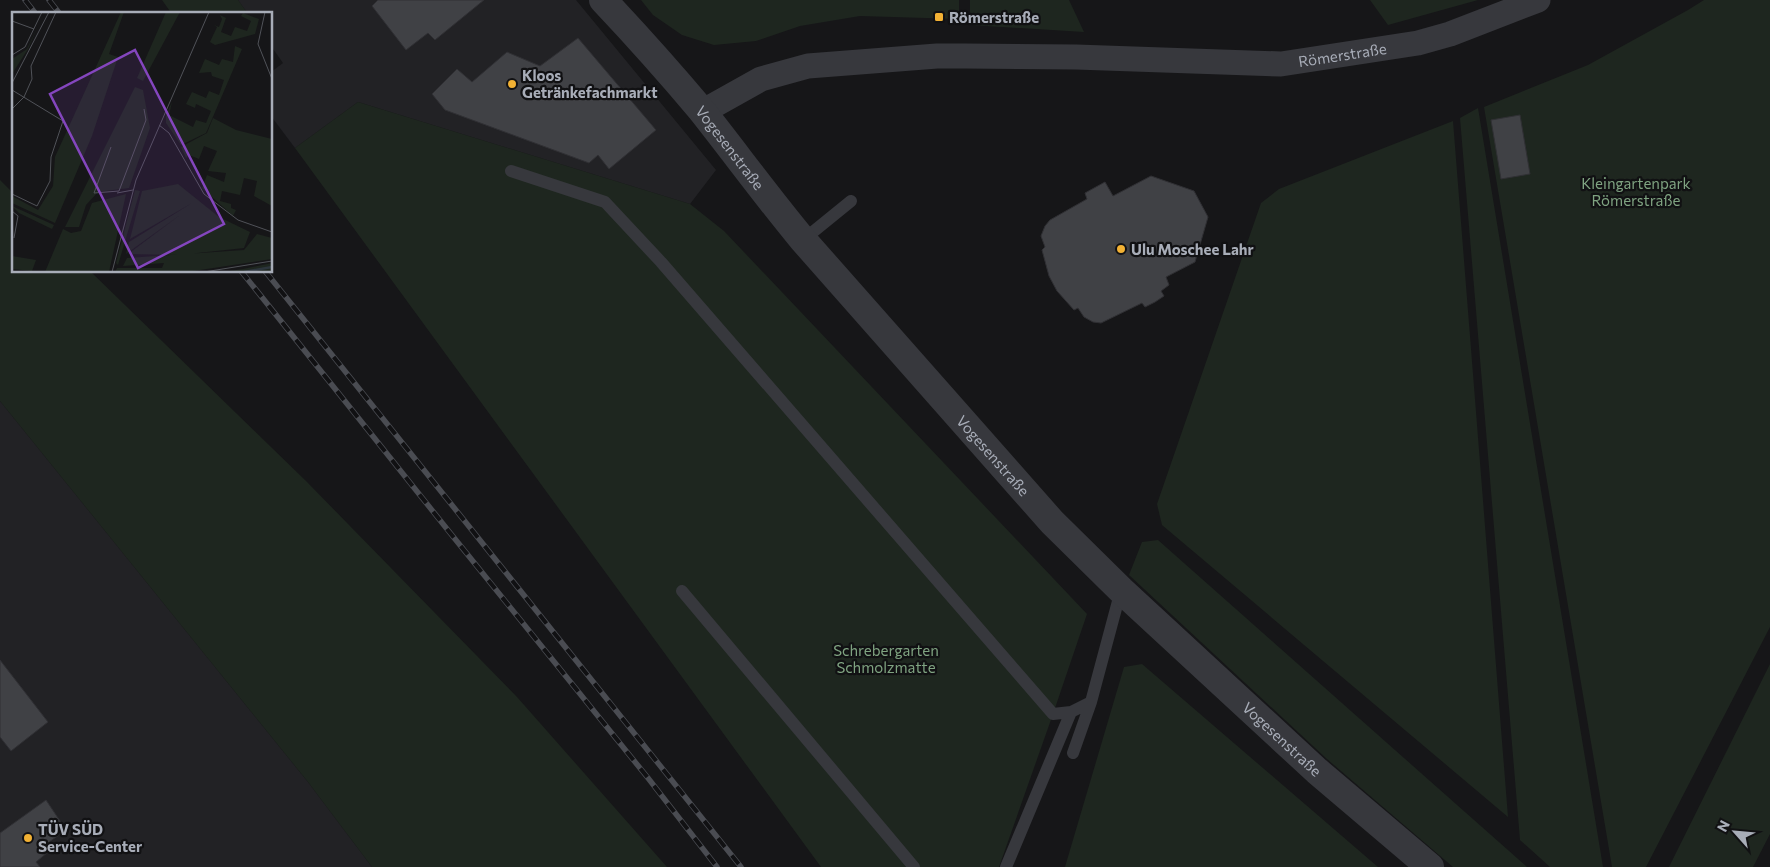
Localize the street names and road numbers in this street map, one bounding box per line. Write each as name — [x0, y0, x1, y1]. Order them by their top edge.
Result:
street label: Römerstraße — [1297, 39, 1388, 70]
street label: Vogesenstraße — [692, 102, 768, 193]
street label: Vogesenstraße — [953, 412, 1034, 499]
street label: Vogesenstraße — [1239, 698, 1325, 780]

